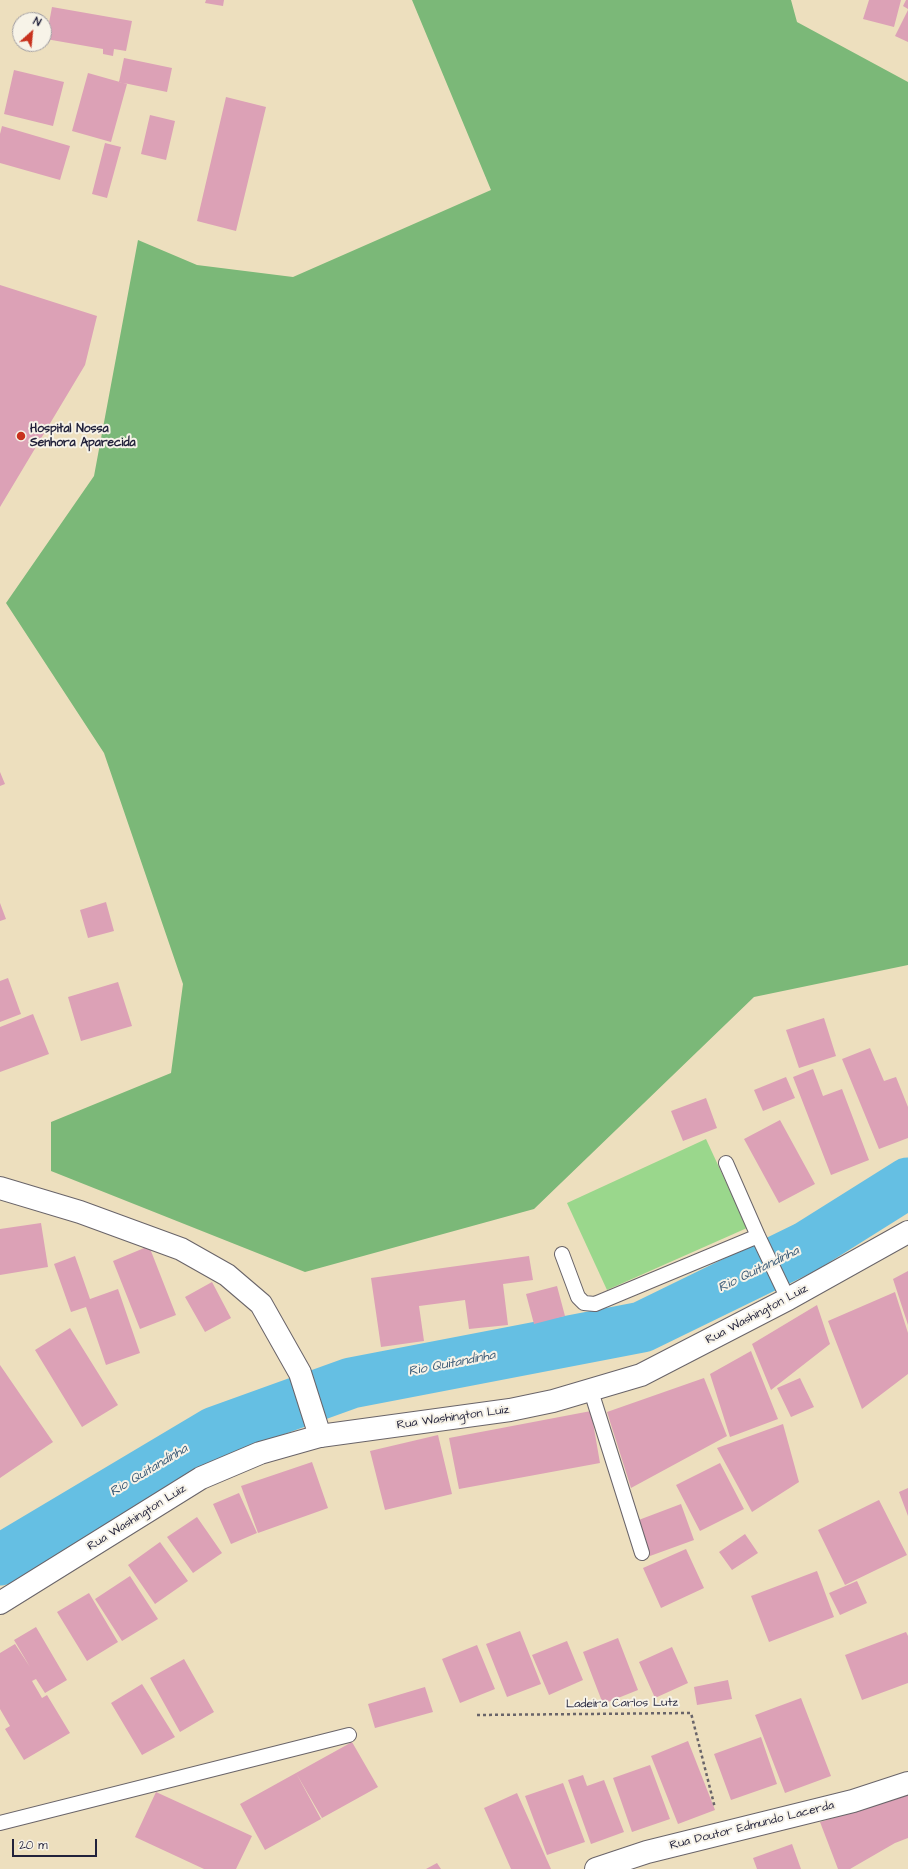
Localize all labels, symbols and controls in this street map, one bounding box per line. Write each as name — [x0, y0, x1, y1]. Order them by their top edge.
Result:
north arrow — [12, 12, 52, 52]
text: N — [31, 14, 44, 30]
place label: Hospital Nossa Senhora Aparecida — [30, 422, 136, 450]
marker: Hospital Nossa Senhora Aparecida — [15, 430, 27, 442]
water label: Rio Quitandinha — [716, 1244, 802, 1296]
street label: Rua Washington Luiz — [704, 1282, 810, 1348]
water label: Rio Quitandinha — [407, 1348, 497, 1380]
street label: Rua Washington Luiz — [396, 1403, 510, 1433]
water label: Rio Quitandinha — [107, 1442, 191, 1500]
street label: Rua Washington Luiz — [85, 1482, 189, 1554]
street label: Ladeira Carlos Lutz — [566, 1696, 678, 1712]
street label: Rua Doutor Edmundo Lacerda — [668, 1799, 836, 1853]
scale bar — [14, 1831, 99, 1857]
text: 20 m — [19, 1837, 48, 1854]

